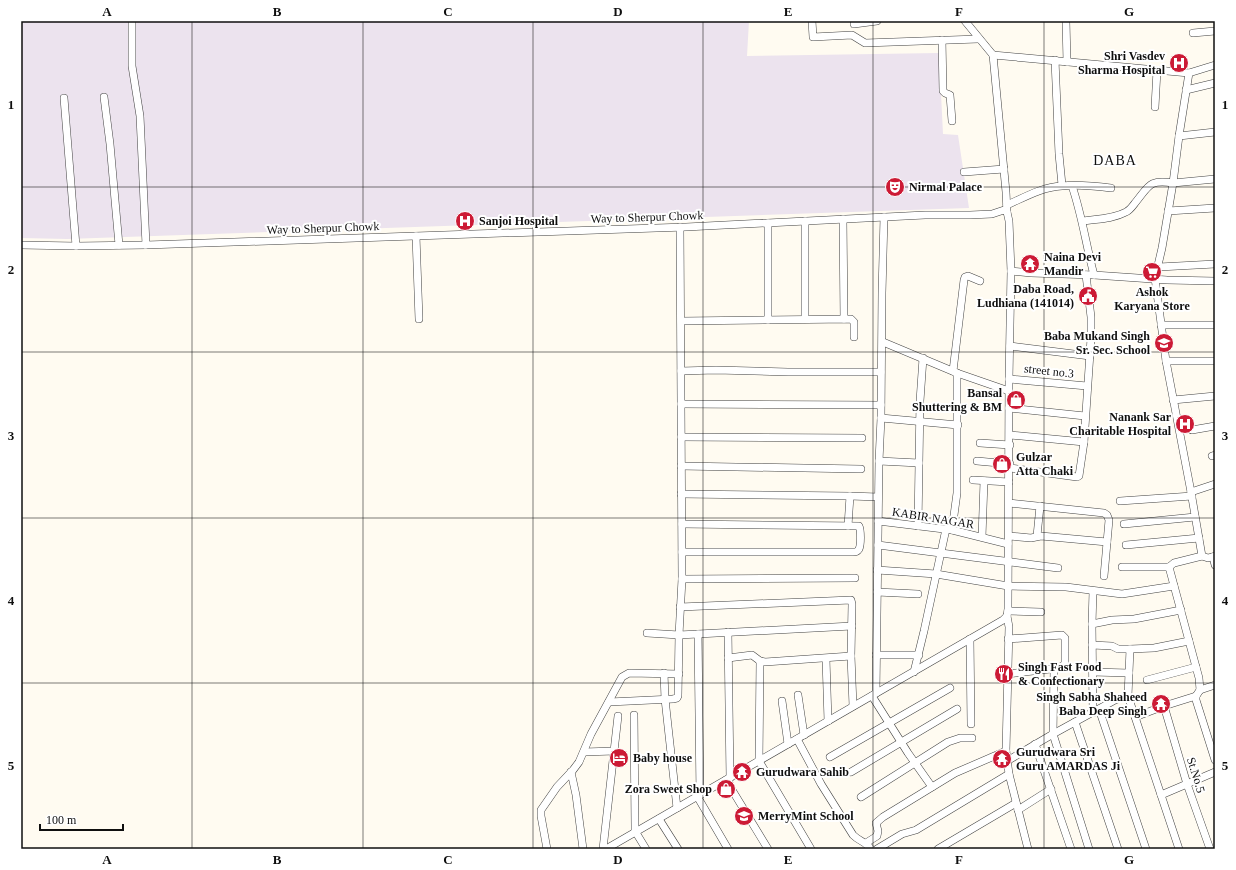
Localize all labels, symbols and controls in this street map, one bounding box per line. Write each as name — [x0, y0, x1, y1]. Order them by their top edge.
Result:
text: A — [102, 4, 112, 19]
text: B — [273, 4, 282, 19]
text: C — [443, 4, 453, 19]
text: D — [613, 4, 623, 19]
text: E — [784, 4, 792, 19]
text: F — [955, 4, 963, 19]
text: G — [1124, 4, 1134, 19]
place label: Shri Vasdev Sharma Hospital — [1078, 49, 1166, 77]
hospital icon: Shri Vasdev Sharma Hospital — [1168, 52, 1190, 74]
text: 1 — [8, 97, 14, 112]
text: 1 — [1222, 97, 1228, 112]
district label: DABA — [1093, 153, 1137, 168]
theatre icon: Nirmal Palace — [884, 176, 906, 198]
place label: Nirmal Palace — [909, 180, 983, 194]
street label: Way to Sherpur Chowk — [590, 208, 704, 226]
hospital icon: Sanjoi Hospital — [454, 210, 476, 232]
place label: Sanjoi Hospital — [479, 214, 559, 228]
street label: Way to Sherpur Chowk — [266, 219, 380, 237]
place label: Naina Devi Mandir — [1044, 250, 1102, 278]
temple icon: Naina Devi Mandir — [1019, 253, 1041, 275]
supermarket icon: Ashok Karyana Store — [1141, 261, 1163, 283]
text: 2 — [8, 262, 14, 277]
text: 2 — [1222, 262, 1228, 277]
place label: Daba Road, Ludhiana (141014) — [977, 282, 1074, 310]
public building icon: Daba Road, Ludhiana (141014) — [1077, 285, 1099, 307]
place label: Ashok Karyana Store — [1114, 285, 1190, 313]
place label: Baba Mukand Singh Sr. Sec. School — [1044, 329, 1151, 357]
school or university icon: Baba Mukand Singh Sr. Sec. School — [1153, 332, 1175, 354]
street label: street no.3 — [1023, 361, 1075, 381]
place label: Bansal Shuttering & BM — [912, 386, 1003, 414]
shop icon: Bansal Shuttering & BM — [1005, 389, 1027, 411]
place label: Nanank Sar Charitable Hospital — [1069, 410, 1172, 438]
hospital icon: Nanank Sar Charitable Hospital — [1174, 413, 1196, 435]
text: 3 — [8, 428, 15, 443]
text: 3 — [1222, 428, 1229, 443]
place label: Gulzar Atta Chaki — [1016, 450, 1074, 478]
shop icon: Gulzar Atta Chaki — [991, 453, 1013, 475]
street label: KABIR NAGAR — [891, 505, 975, 531]
text: 4 — [8, 593, 15, 608]
text: 4 — [1222, 593, 1229, 608]
place label: Singh Fast Food & Confectionary — [1018, 660, 1104, 688]
restaurant icon: Singh Fast Food & Confectionary — [993, 663, 1015, 685]
place label: Singh Sabha Shaheed Baba Deep Singh — [1036, 690, 1147, 718]
temple icon: Singh Sabha Shaheed Baba Deep Singh — [1150, 693, 1172, 715]
place label: Gurudwara Sri Guru AMARDAS Ji — [1016, 745, 1121, 773]
hotel icon: Baby house — [608, 747, 630, 769]
temple icon: Gurudwara Sri Guru AMARDAS Ji — [991, 748, 1013, 770]
place label: Baby house — [633, 751, 693, 765]
street label: St.No.5 — [1184, 755, 1208, 795]
text: 5 — [8, 758, 15, 773]
text: 5 — [1222, 758, 1229, 773]
temple icon: Gurudwara Sahib — [731, 761, 753, 783]
place label: Gurudwara Sahib — [756, 765, 849, 779]
shop icon: Zora Sweet Shop — [715, 778, 737, 800]
place label: Zora Sweet Shop — [625, 782, 712, 796]
school or university icon: MerryMint School — [733, 805, 755, 827]
scale bar — [40, 806, 123, 832]
place label: MerryMint School — [758, 809, 854, 823]
text: 100 m — [46, 813, 77, 827]
text: A — [102, 852, 112, 867]
text: B — [273, 852, 282, 867]
text: C — [443, 852, 453, 867]
text: D — [613, 852, 623, 867]
text: E — [784, 852, 792, 867]
text: F — [955, 852, 963, 867]
text: G — [1124, 852, 1134, 867]

